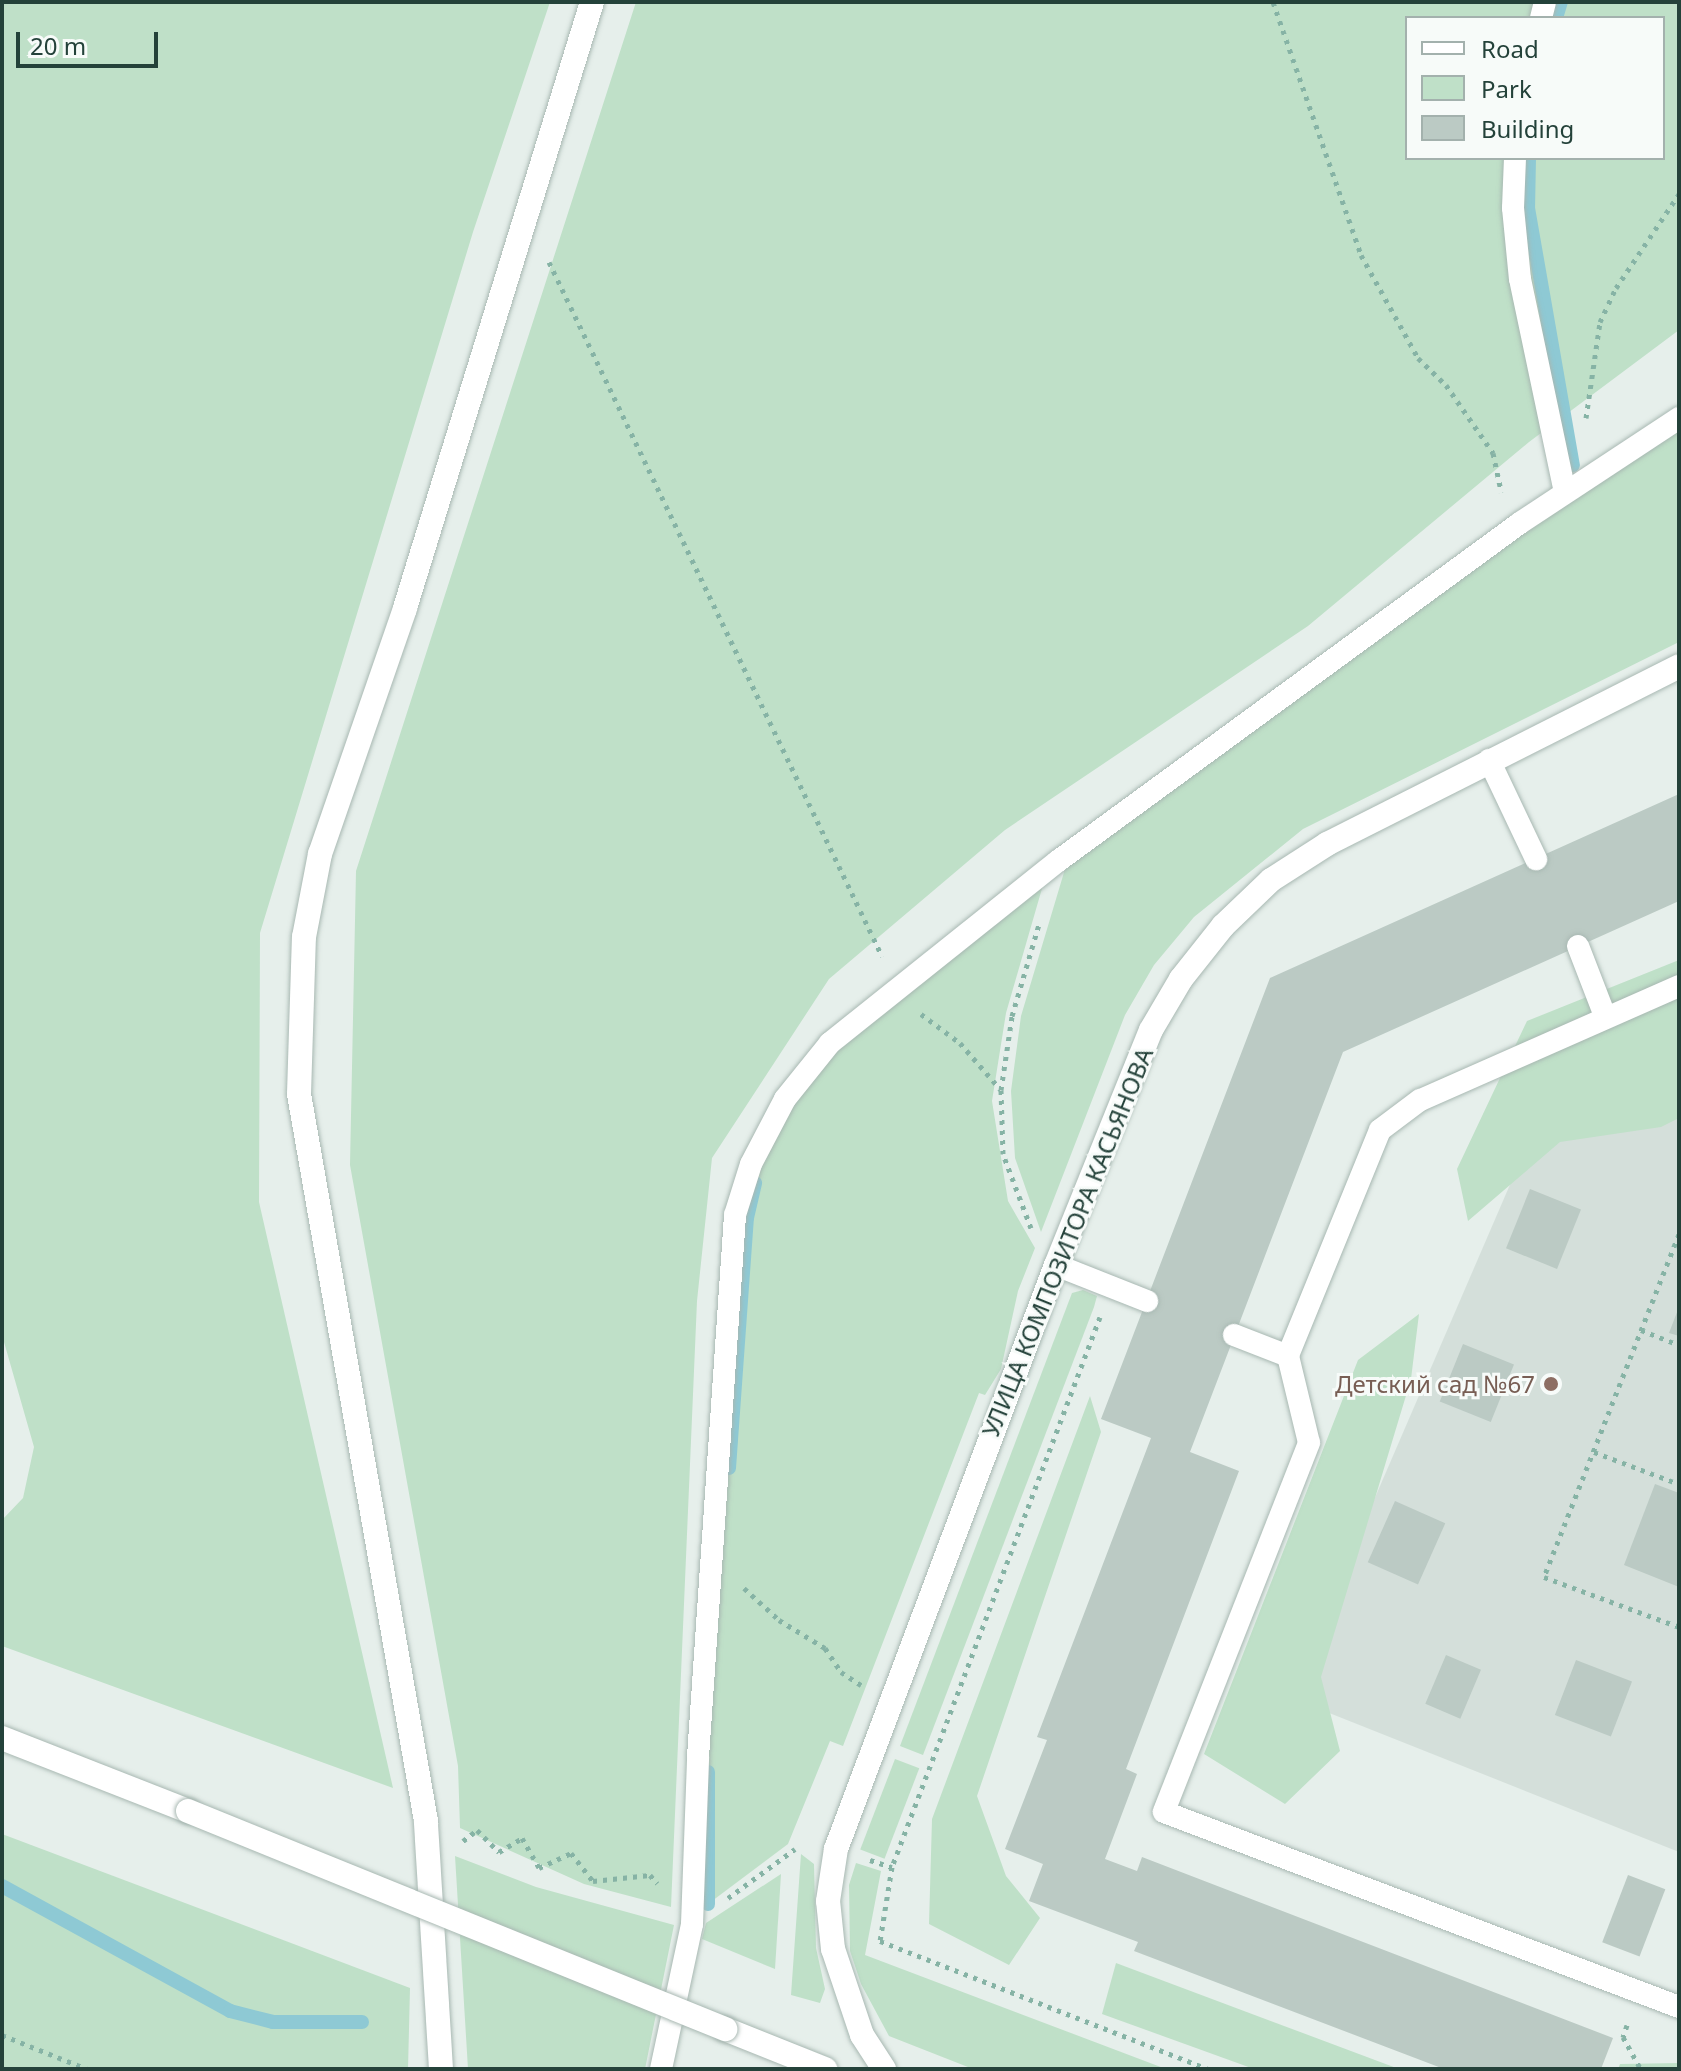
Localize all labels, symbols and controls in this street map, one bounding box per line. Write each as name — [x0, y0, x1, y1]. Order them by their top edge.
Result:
scale bar — [20, 16, 162, 66]
legend — [1405, 16, 1665, 160]
text: 20 m — [30, 29, 86, 62]
text: Road — [1481, 32, 1539, 65]
text: Park — [1481, 72, 1532, 105]
text: Building — [1481, 112, 1574, 145]
street label: УЛИЦА КОМПОЗИТОРА КАСЬЯНОВА — [976, 1043, 1158, 1441]
place label: Детский сад №67 — [1335, 1370, 1535, 1398]
marker: Детский сад №67 — [1542, 1375, 1560, 1393]

